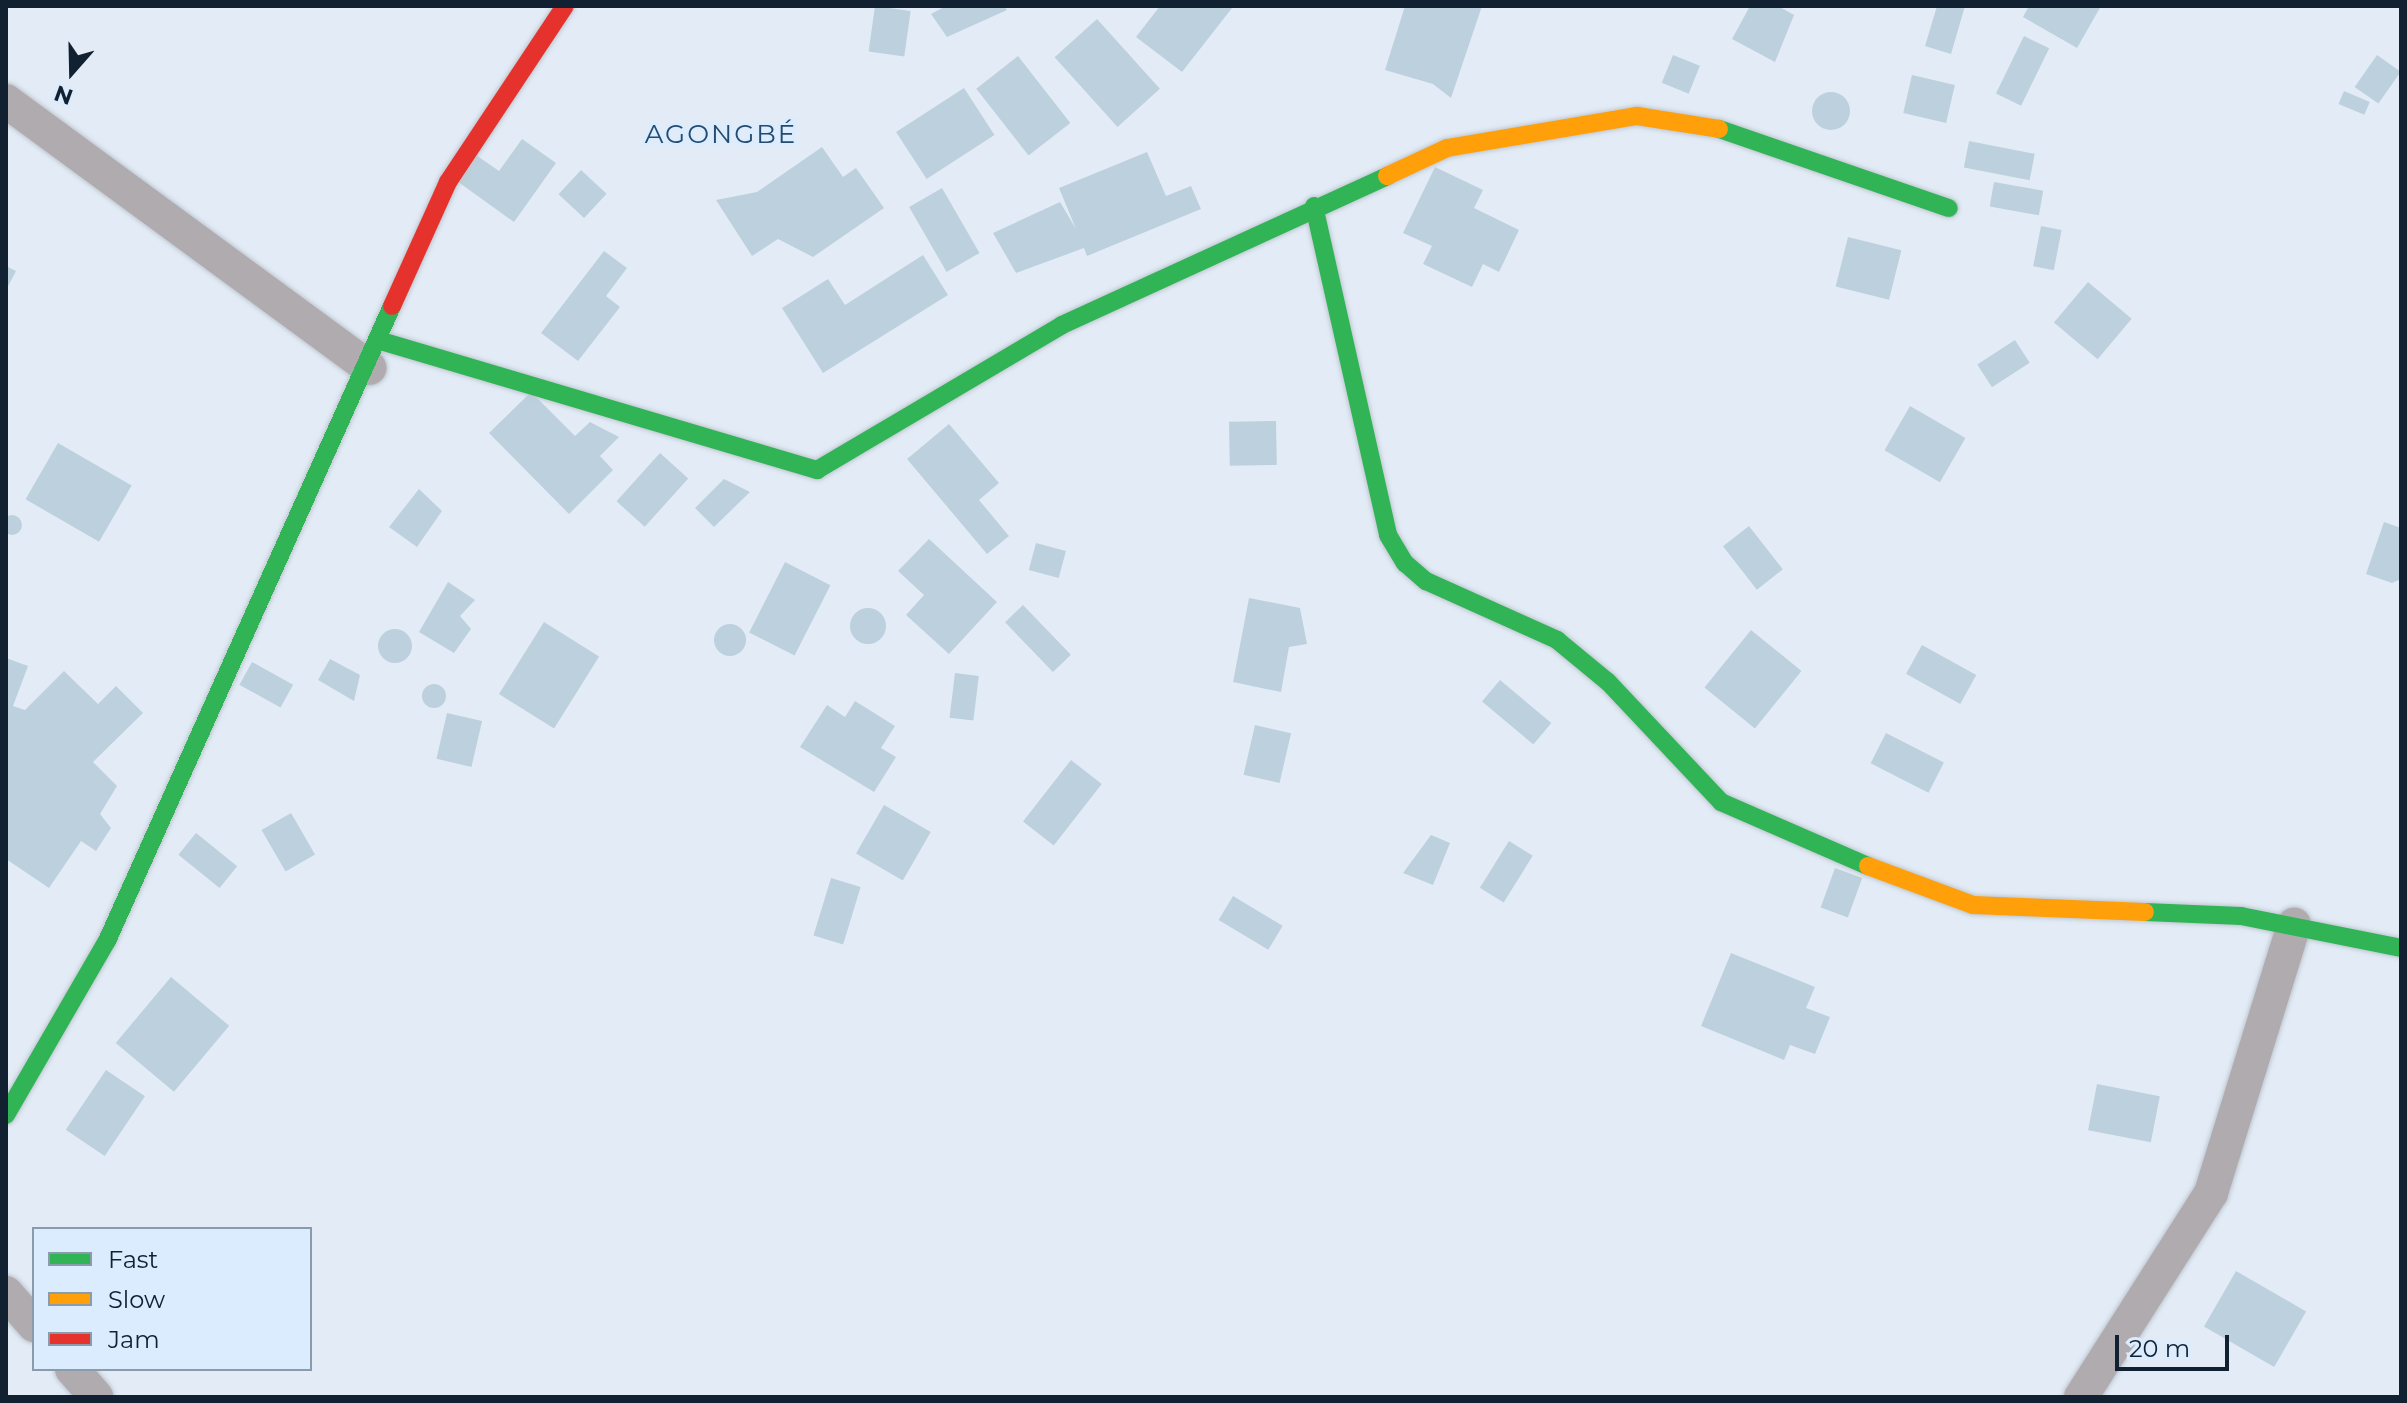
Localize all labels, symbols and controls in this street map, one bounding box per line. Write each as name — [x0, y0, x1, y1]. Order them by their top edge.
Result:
north arrow — [32, 32, 112, 112]
text: N — [51, 79, 77, 111]
district label: AGONGBÉ — [645, 119, 797, 151]
legend — [32, 1227, 312, 1371]
text: Fast — [108, 1245, 158, 1274]
text: Slow — [108, 1285, 165, 1314]
scale bar — [2119, 1319, 2233, 1369]
text: Jam — [108, 1325, 160, 1354]
text: 20 m — [2129, 1334, 2190, 1363]

